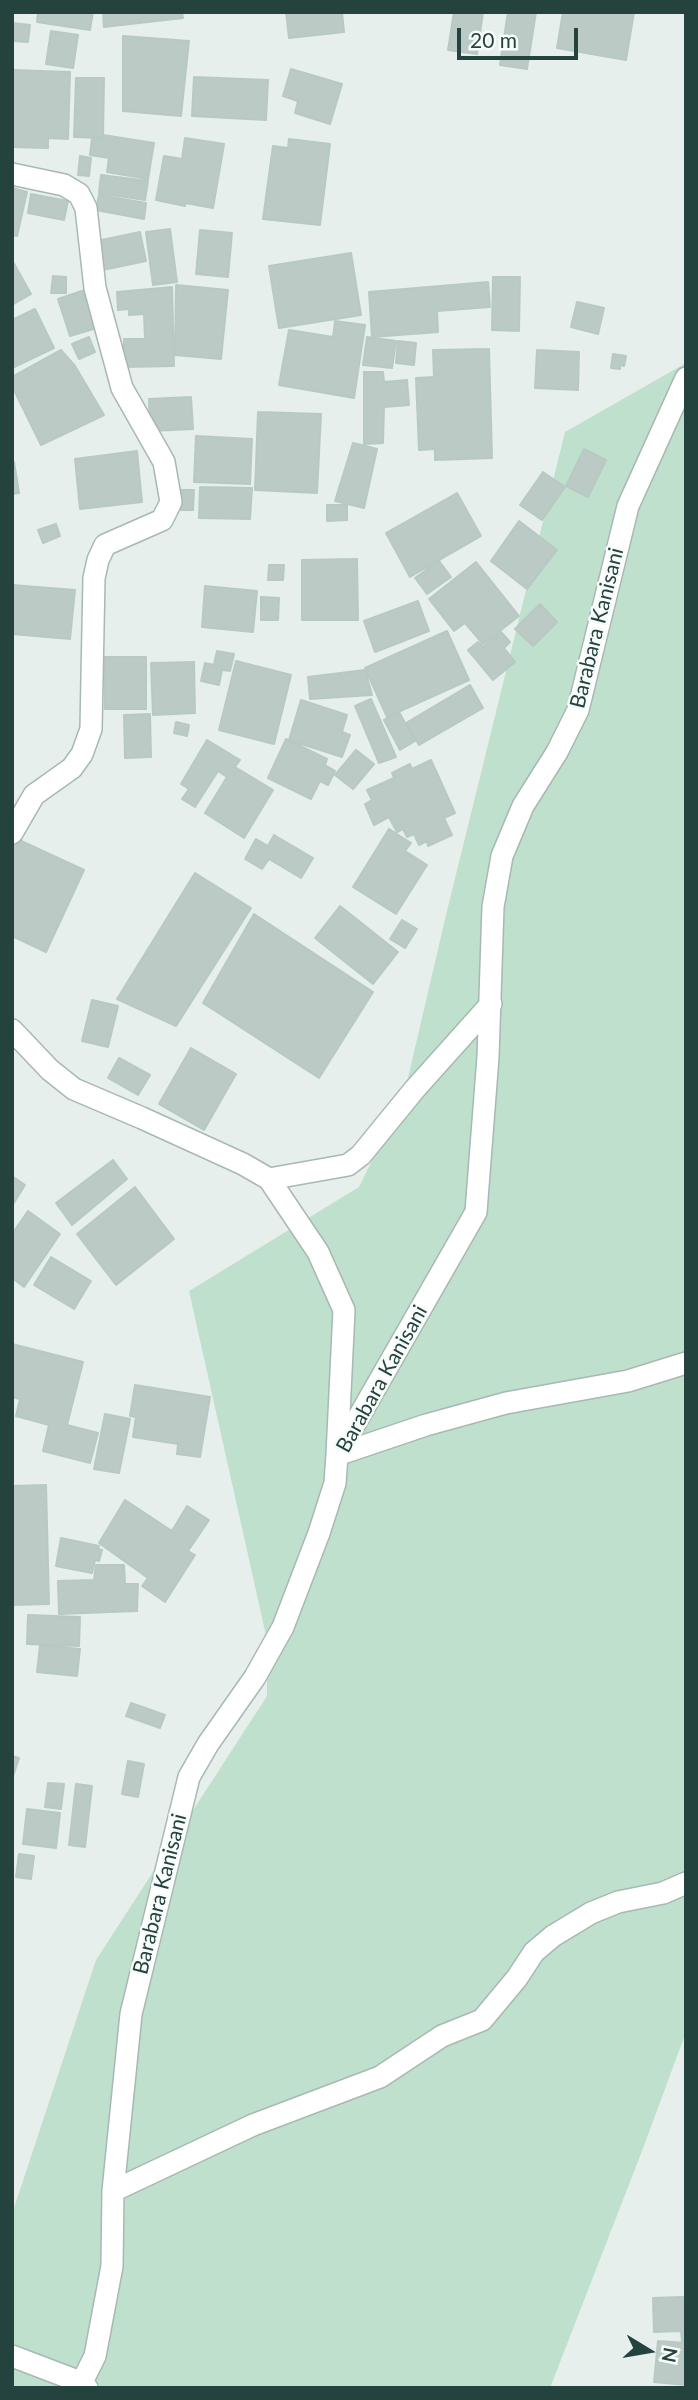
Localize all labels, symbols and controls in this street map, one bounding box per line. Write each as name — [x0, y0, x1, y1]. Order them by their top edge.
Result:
scale bar — [460, 14, 581, 58]
text: 20 m — [470, 27, 517, 52]
street label: Barabara Kanisani — [565, 545, 629, 711]
street label: Barabara Kanisani — [331, 1301, 433, 1457]
street label: Barabara Kanisani — [128, 1811, 192, 1977]
north arrow — [614, 2316, 684, 2386]
text: N — [657, 2346, 683, 2364]

